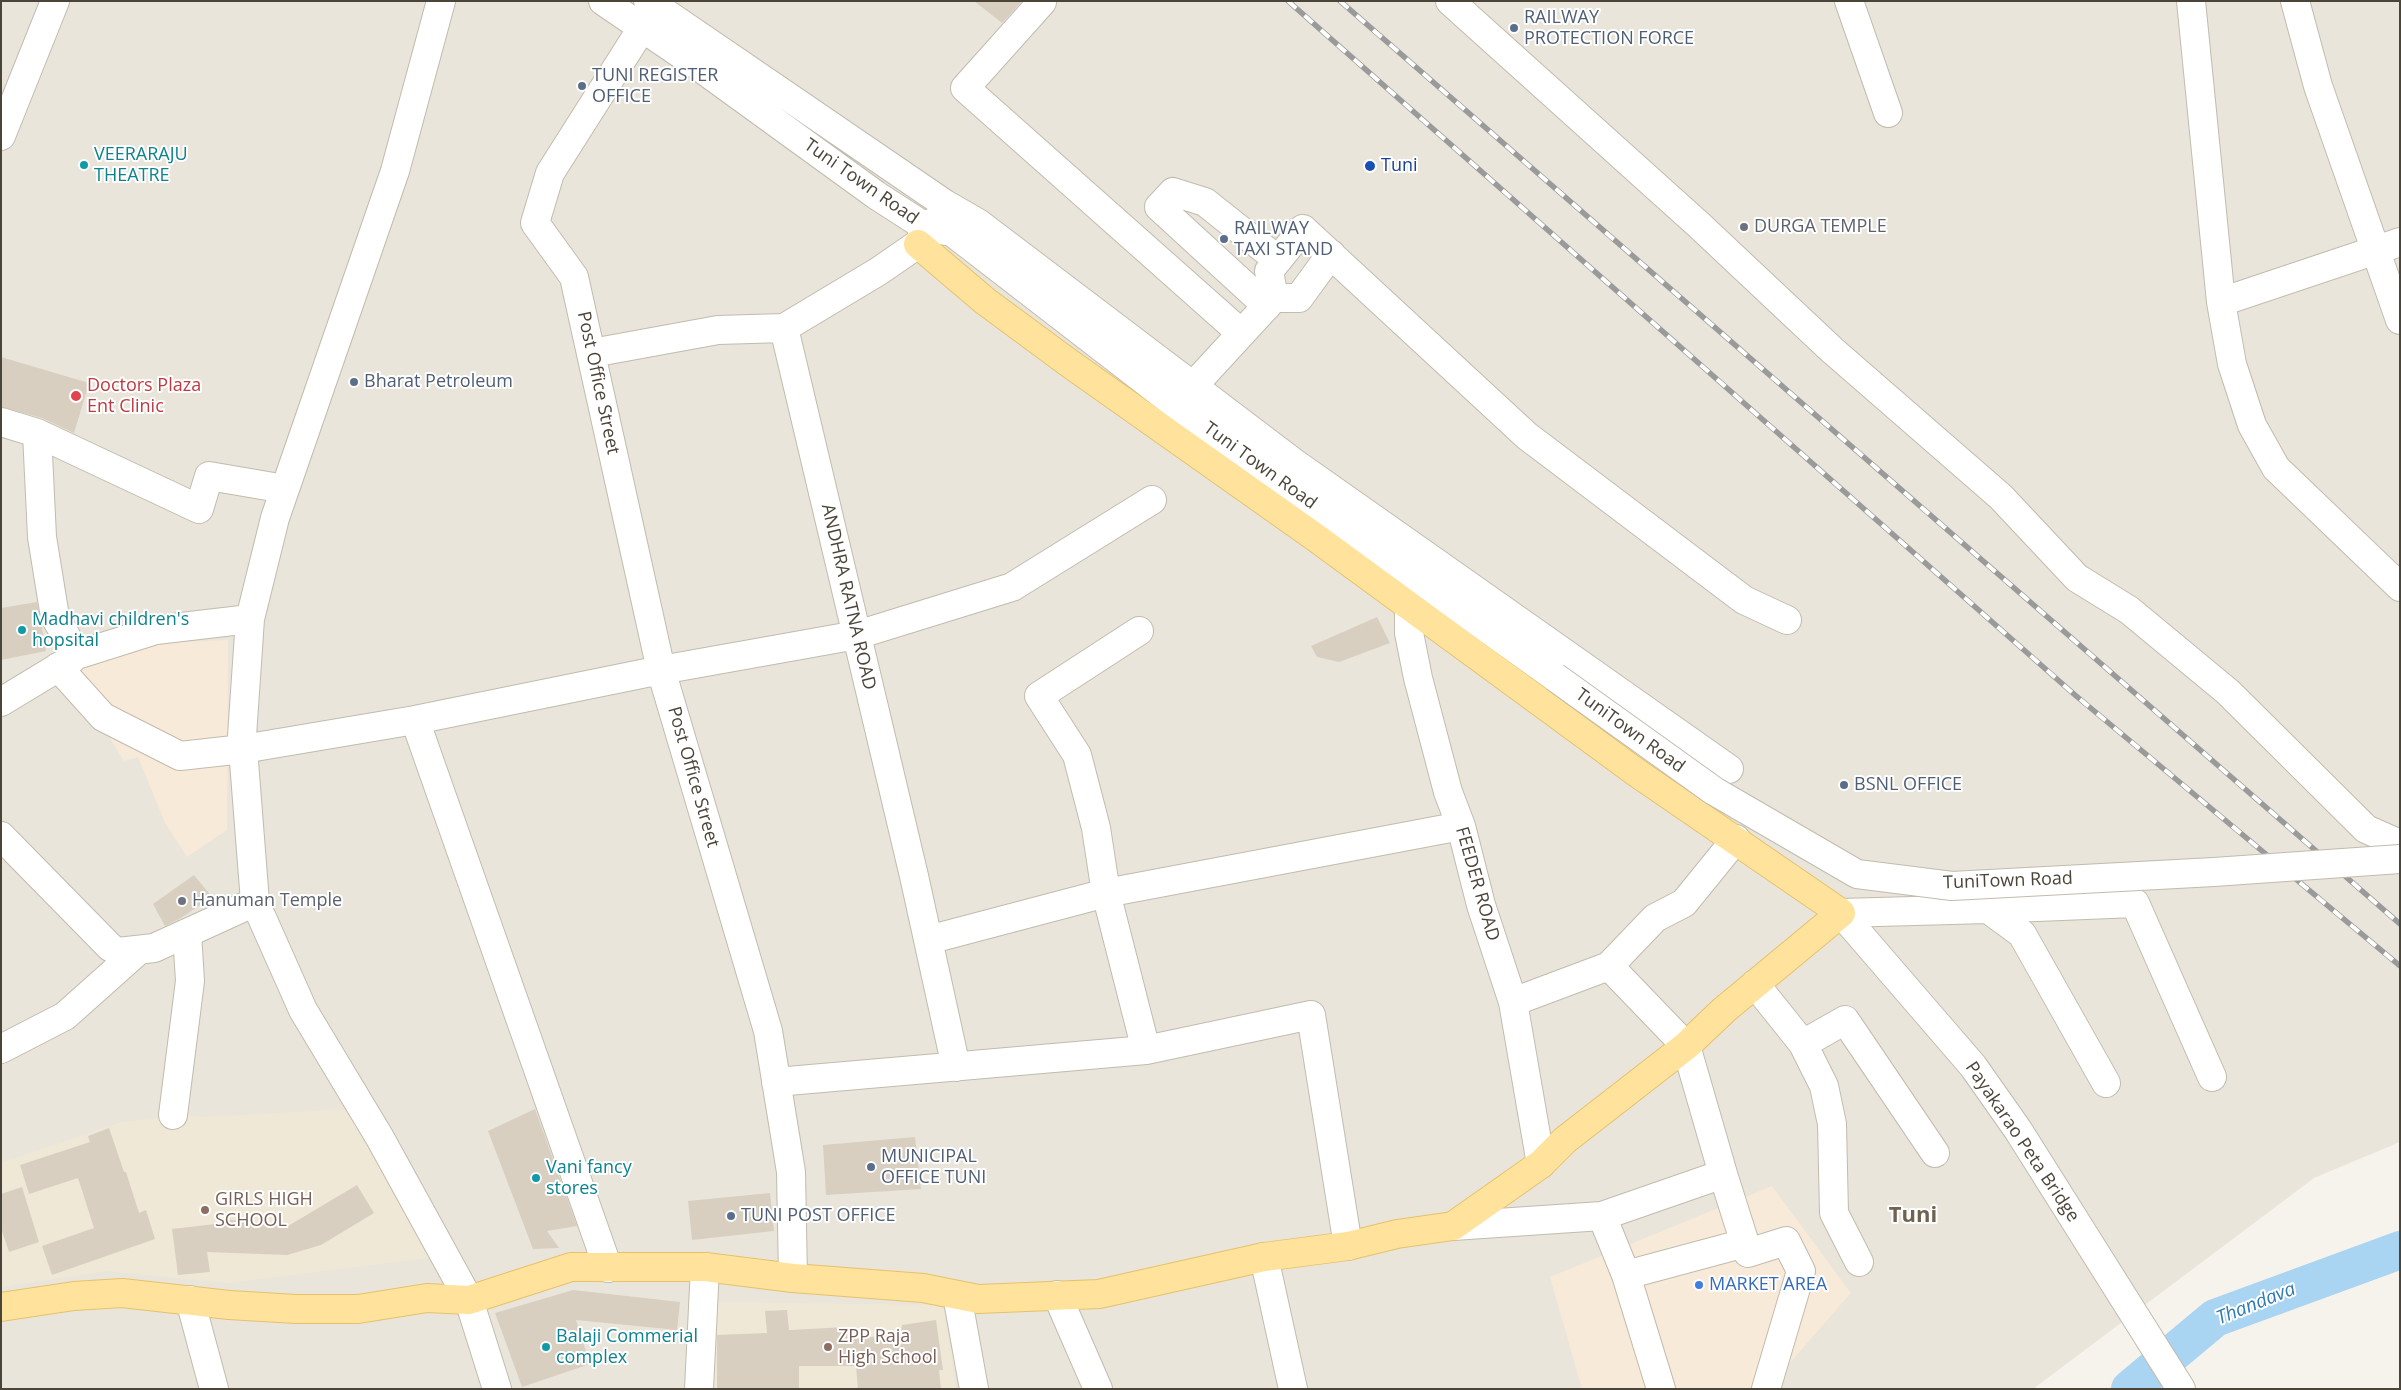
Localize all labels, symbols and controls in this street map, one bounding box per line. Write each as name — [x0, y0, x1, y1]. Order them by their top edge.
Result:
place label: RAILWAY PROTECTION FORCE — [1524, 7, 1694, 50]
marker: RAILWAY PROTECTION FORCE — [1508, 22, 1520, 34]
place label: TUNI REGISTER OFFICE — [592, 65, 718, 108]
marker: TUNI REGISTER OFFICE — [576, 80, 588, 92]
street label: Tuni Town Road — [800, 135, 922, 229]
place label: VEERARAJU THEATRE — [94, 144, 188, 186]
place label: Tuni — [1381, 155, 1418, 177]
marker: VEERARAJU THEATRE — [78, 159, 90, 171]
marker: Tuni — [1363, 159, 1377, 173]
place label: DURGA TEMPLE — [1754, 216, 1887, 238]
place label: RAILWAY TAXI STAND — [1234, 218, 1333, 260]
marker: DURGA TEMPLE — [1738, 221, 1750, 233]
marker: RAILWAY TAXI STAND — [1218, 233, 1230, 245]
street label: Post Office Street — [572, 310, 624, 456]
place label: Bharat Petroleum — [364, 371, 513, 393]
place label: Doctors Plaza Ent Clinic — [87, 375, 201, 418]
marker: Bharat Petroleum — [348, 376, 360, 388]
marker: Doctors Plaza Ent Clinic — [69, 389, 83, 403]
street label: Tuni Town Road — [1199, 418, 1321, 514]
street label: ANDHRA RATNA ROAD — [816, 502, 880, 692]
place label: Madhavi children's hopsital — [32, 609, 189, 652]
marker: Madhavi children's hopsital — [16, 624, 28, 636]
street label: TuniTown Road — [1571, 684, 1689, 778]
street label: Post Office Street — [663, 704, 723, 850]
place label: BSNL OFFICE — [1854, 774, 1962, 796]
marker: BSNL OFFICE — [1838, 779, 1850, 791]
street label: FEEDER ROAD — [1450, 824, 1504, 944]
street label: TuniTown Road — [1943, 868, 2073, 894]
place label: Hanuman Temple — [192, 890, 342, 912]
marker: Hanuman Temple — [176, 895, 188, 907]
street label: Payakarao Peta Bridge — [1960, 1058, 2084, 1226]
place label: MUNICIPAL OFFICE TUNI — [881, 1146, 986, 1188]
place label: Vani fancy stores — [546, 1157, 632, 1200]
marker: MUNICIPAL OFFICE TUNI — [865, 1161, 877, 1173]
marker: Vani fancy stores — [530, 1172, 542, 1184]
place label: GIRLS HIGH SCHOOL — [215, 1189, 313, 1232]
district label: Tuni — [1889, 1203, 1937, 1229]
marker: GIRLS HIGH SCHOOL — [199, 1204, 211, 1216]
place label: TUNI POST OFFICE — [741, 1205, 896, 1227]
marker: TUNI POST OFFICE — [725, 1210, 737, 1222]
place label: MARKET AREA — [1709, 1274, 1827, 1296]
water label: Thandava — [2213, 1278, 2299, 1330]
marker: MARKET AREA — [1693, 1279, 1705, 1291]
place label: Balaji Commerial complex — [556, 1326, 698, 1368]
place label: ZPP Raja High School — [838, 1326, 937, 1368]
marker: Balaji Commerial complex — [540, 1341, 552, 1353]
marker: ZPP Raja High School — [822, 1341, 834, 1353]

